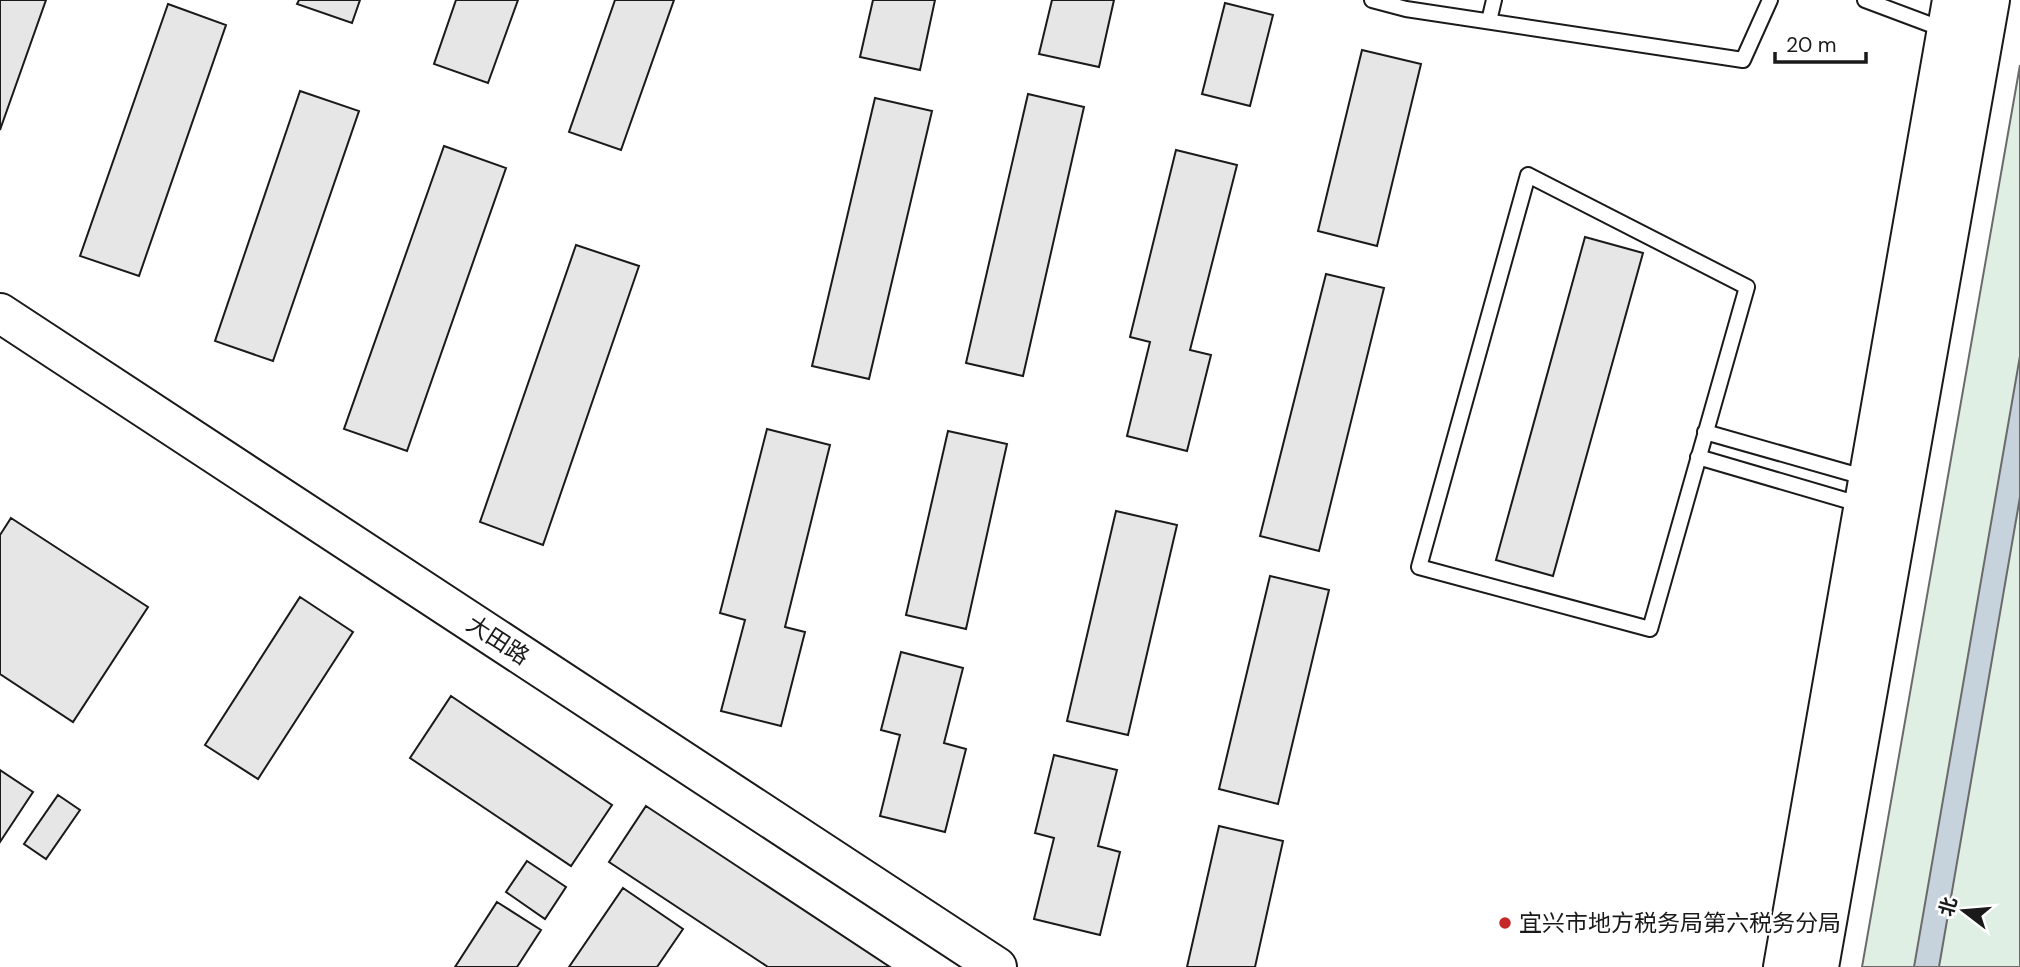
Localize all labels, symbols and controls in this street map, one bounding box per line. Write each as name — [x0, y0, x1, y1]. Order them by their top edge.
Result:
scale bar — [1775, 21, 1866, 65]
text: 20 m — [1786, 31, 1837, 59]
street label: 大田路 — [461, 609, 535, 671]
north arrow — [1929, 876, 1999, 946]
text: 北 — [1934, 894, 1963, 919]
place label: 宜兴市地方税务局第六税务分局 — [1519, 908, 1841, 938]
marker: 宜兴市地方税务局第六税务分局 — [1497, 915, 1513, 931]

